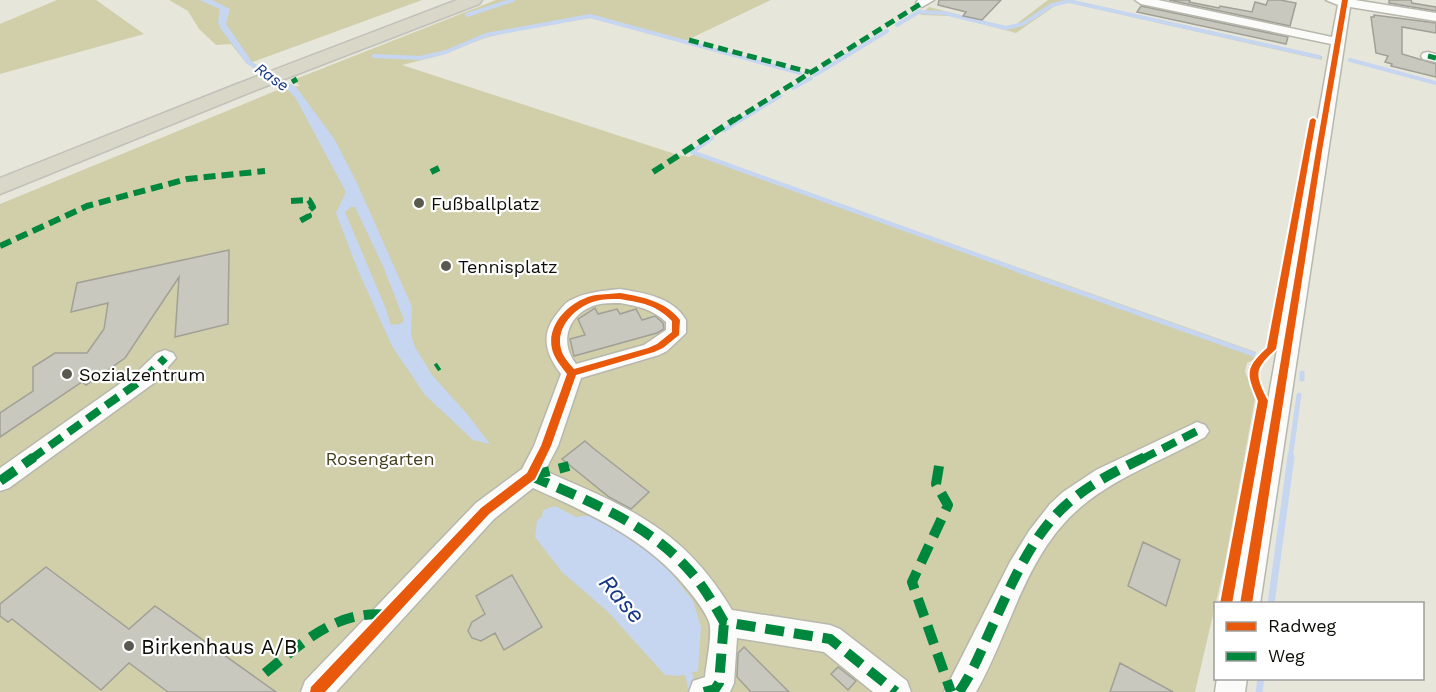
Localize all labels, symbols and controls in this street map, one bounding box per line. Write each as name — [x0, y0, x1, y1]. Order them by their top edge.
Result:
water label: Rase — [251, 59, 293, 95]
place label: Fußballplatz — [431, 193, 540, 214]
marker: Fußballplatz — [412, 196, 426, 210]
place label: Tennisplatz — [458, 256, 558, 277]
marker: Tennisplatz — [439, 259, 453, 273]
place label: Sozialzentrum — [79, 364, 205, 385]
marker: Sozialzentrum — [60, 367, 74, 381]
park label: Rosengarten — [325, 448, 435, 469]
water label: Rase — [593, 569, 651, 629]
legend — [1214, 602, 1424, 680]
text: Radweg — [1268, 615, 1337, 636]
place label: Birkenhaus A/B — [141, 634, 298, 659]
marker: Birkenhaus A/B — [122, 639, 136, 653]
text: Weg — [1268, 645, 1305, 666]

